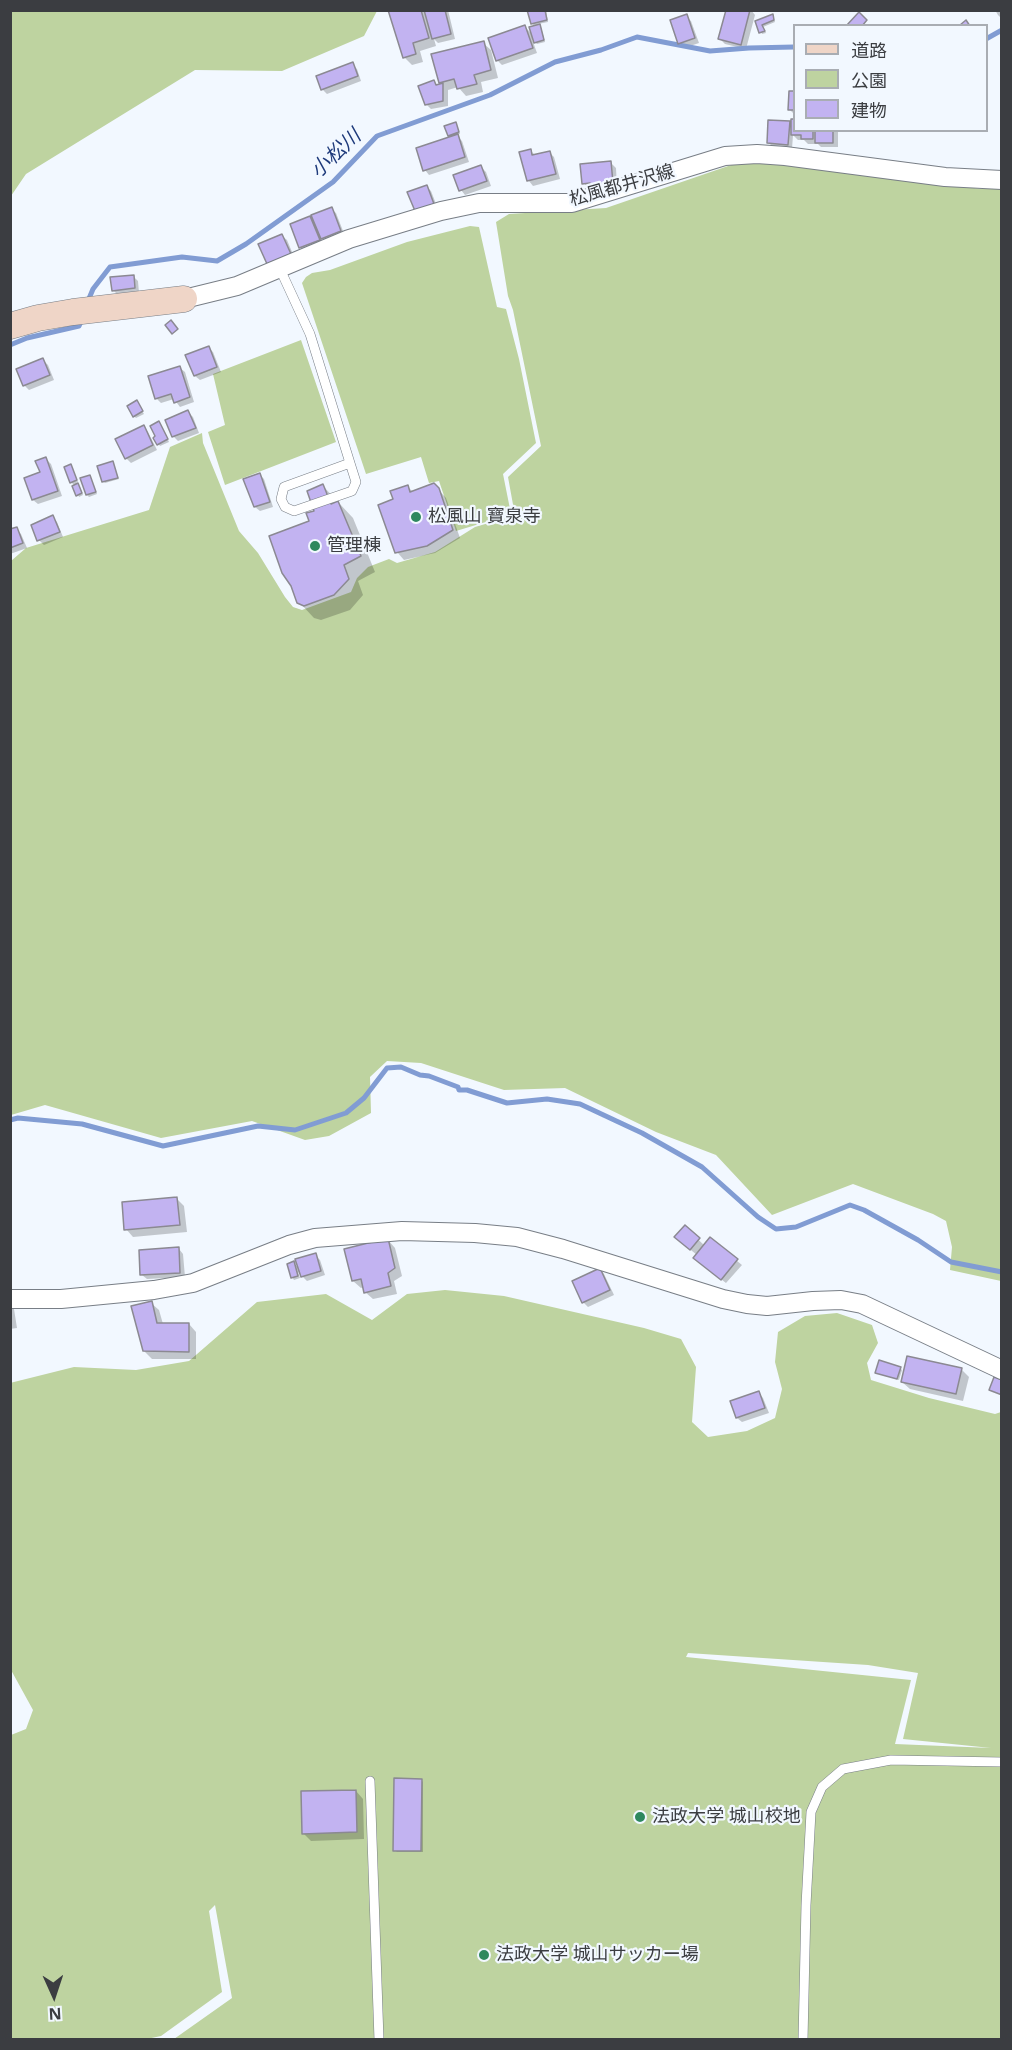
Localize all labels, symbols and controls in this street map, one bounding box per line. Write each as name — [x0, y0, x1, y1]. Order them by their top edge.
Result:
legend — [793, 24, 988, 132]
text: 道路 — [851, 38, 887, 62]
text: 公園 — [851, 68, 887, 92]
text: 建物 — [851, 98, 887, 122]
water label: 小松川 — [306, 125, 366, 183]
street label: 松風都井沢線 — [567, 161, 677, 211]
place label: 松風山 寶泉寺 — [428, 506, 541, 528]
marker: 松風山 寶泉寺 — [409, 510, 423, 524]
place label: 管理棟 — [327, 535, 381, 557]
marker: 管理棟 — [308, 539, 322, 553]
place label: 法政大学 城山校地 — [652, 1806, 801, 1828]
marker: 法政大学 城山校地 — [633, 1810, 647, 1824]
place label: 法政大学 城山サッカー場 — [496, 1944, 699, 1966]
marker: 法政大学 城山サッカー場 — [477, 1948, 491, 1962]
north arrow — [24, 1966, 84, 2026]
text: N — [48, 2003, 62, 2025]

